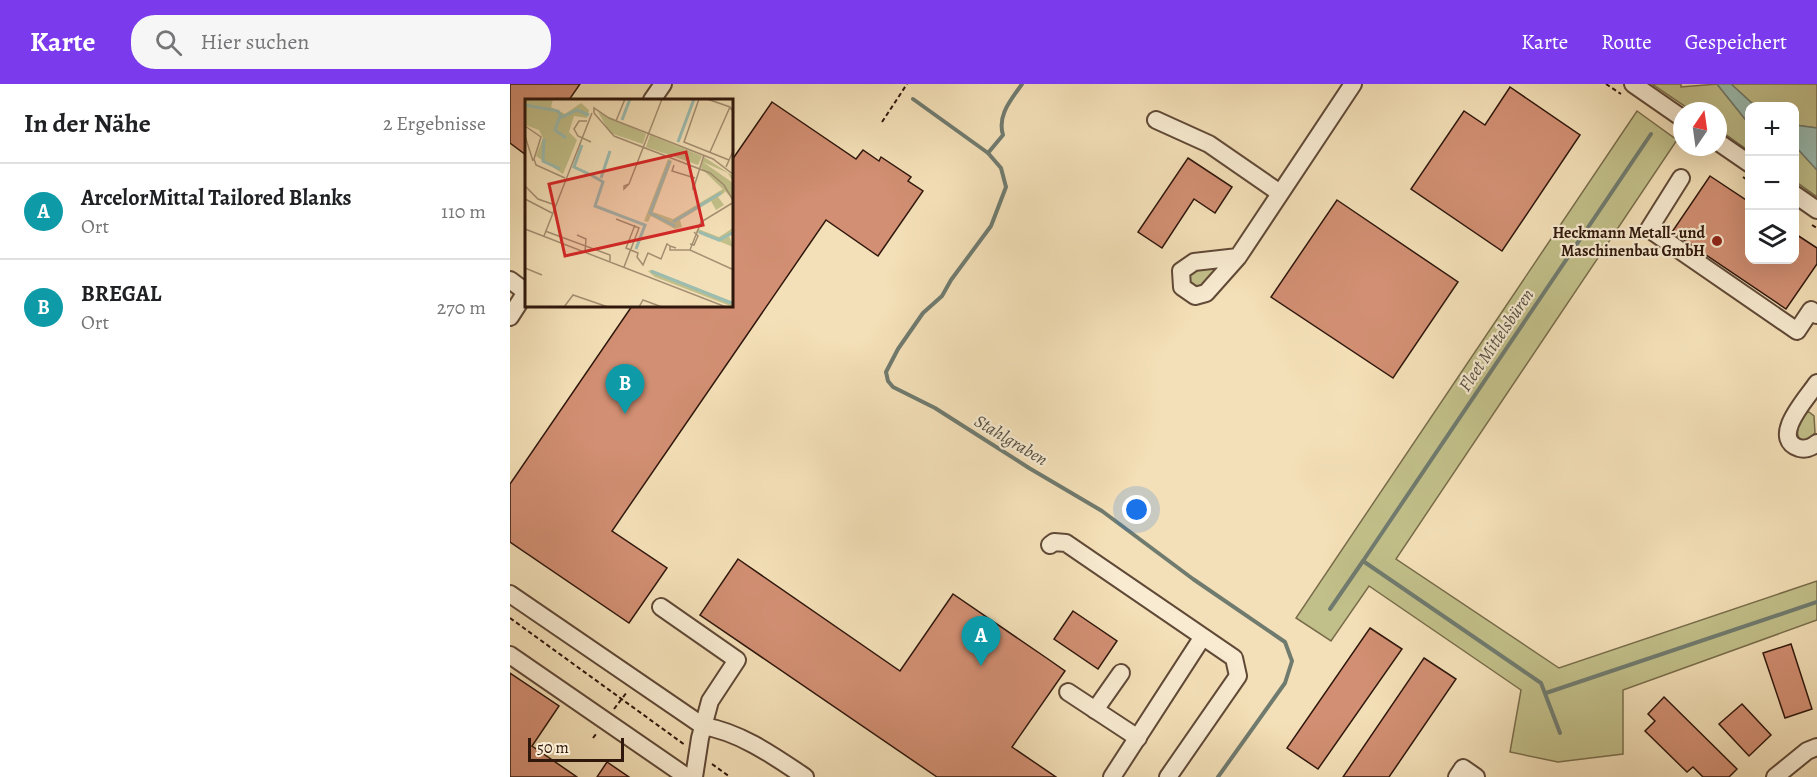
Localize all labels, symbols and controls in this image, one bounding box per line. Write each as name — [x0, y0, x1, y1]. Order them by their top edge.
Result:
search box — [131, 15, 551, 69]
text: Karte — [30, 23, 95, 61]
icon: search — [152, 26, 185, 59]
text: Hier suchen — [200, 27, 309, 57]
text: Karte — [1521, 28, 1568, 56]
text: Route — [1601, 28, 1652, 56]
text: Gespeichert — [1685, 28, 1787, 56]
inset map — [525, 99, 734, 308]
north arrow — [1673, 102, 1727, 156]
map controls — [1745, 102, 1799, 264]
button: + — [1745, 102, 1799, 156]
text: In der Nähe — [24, 106, 151, 141]
text: 2 Ergebnisse — [383, 110, 486, 137]
button: − — [1745, 156, 1799, 210]
text: ArcelorMittal Tailored Blanks — [81, 183, 352, 213]
text: A — [37, 198, 50, 225]
text: 110 m — [441, 198, 486, 225]
button: layers — [1745, 210, 1799, 264]
text: Ort — [81, 213, 109, 240]
place label: Heckmann Metall- und Maschinenbau GmbH — [1552, 222, 1705, 262]
marker: Heckmann Metall- und Maschinenbau GmbH — [1710, 234, 1724, 248]
text: BREGAL — [81, 279, 161, 309]
water label: Fleet Mittelsbüren — [1453, 284, 1539, 396]
text: B — [37, 294, 50, 321]
text: 270 m — [437, 294, 486, 321]
text: Ort — [81, 309, 109, 336]
pin: B — [606, 364, 644, 414]
water label: Stahlgraben — [970, 409, 1052, 471]
your location — [1122, 495, 1151, 524]
pin: A — [962, 616, 1000, 666]
scale bar — [528, 735, 624, 762]
text: 50 m — [537, 737, 569, 759]

